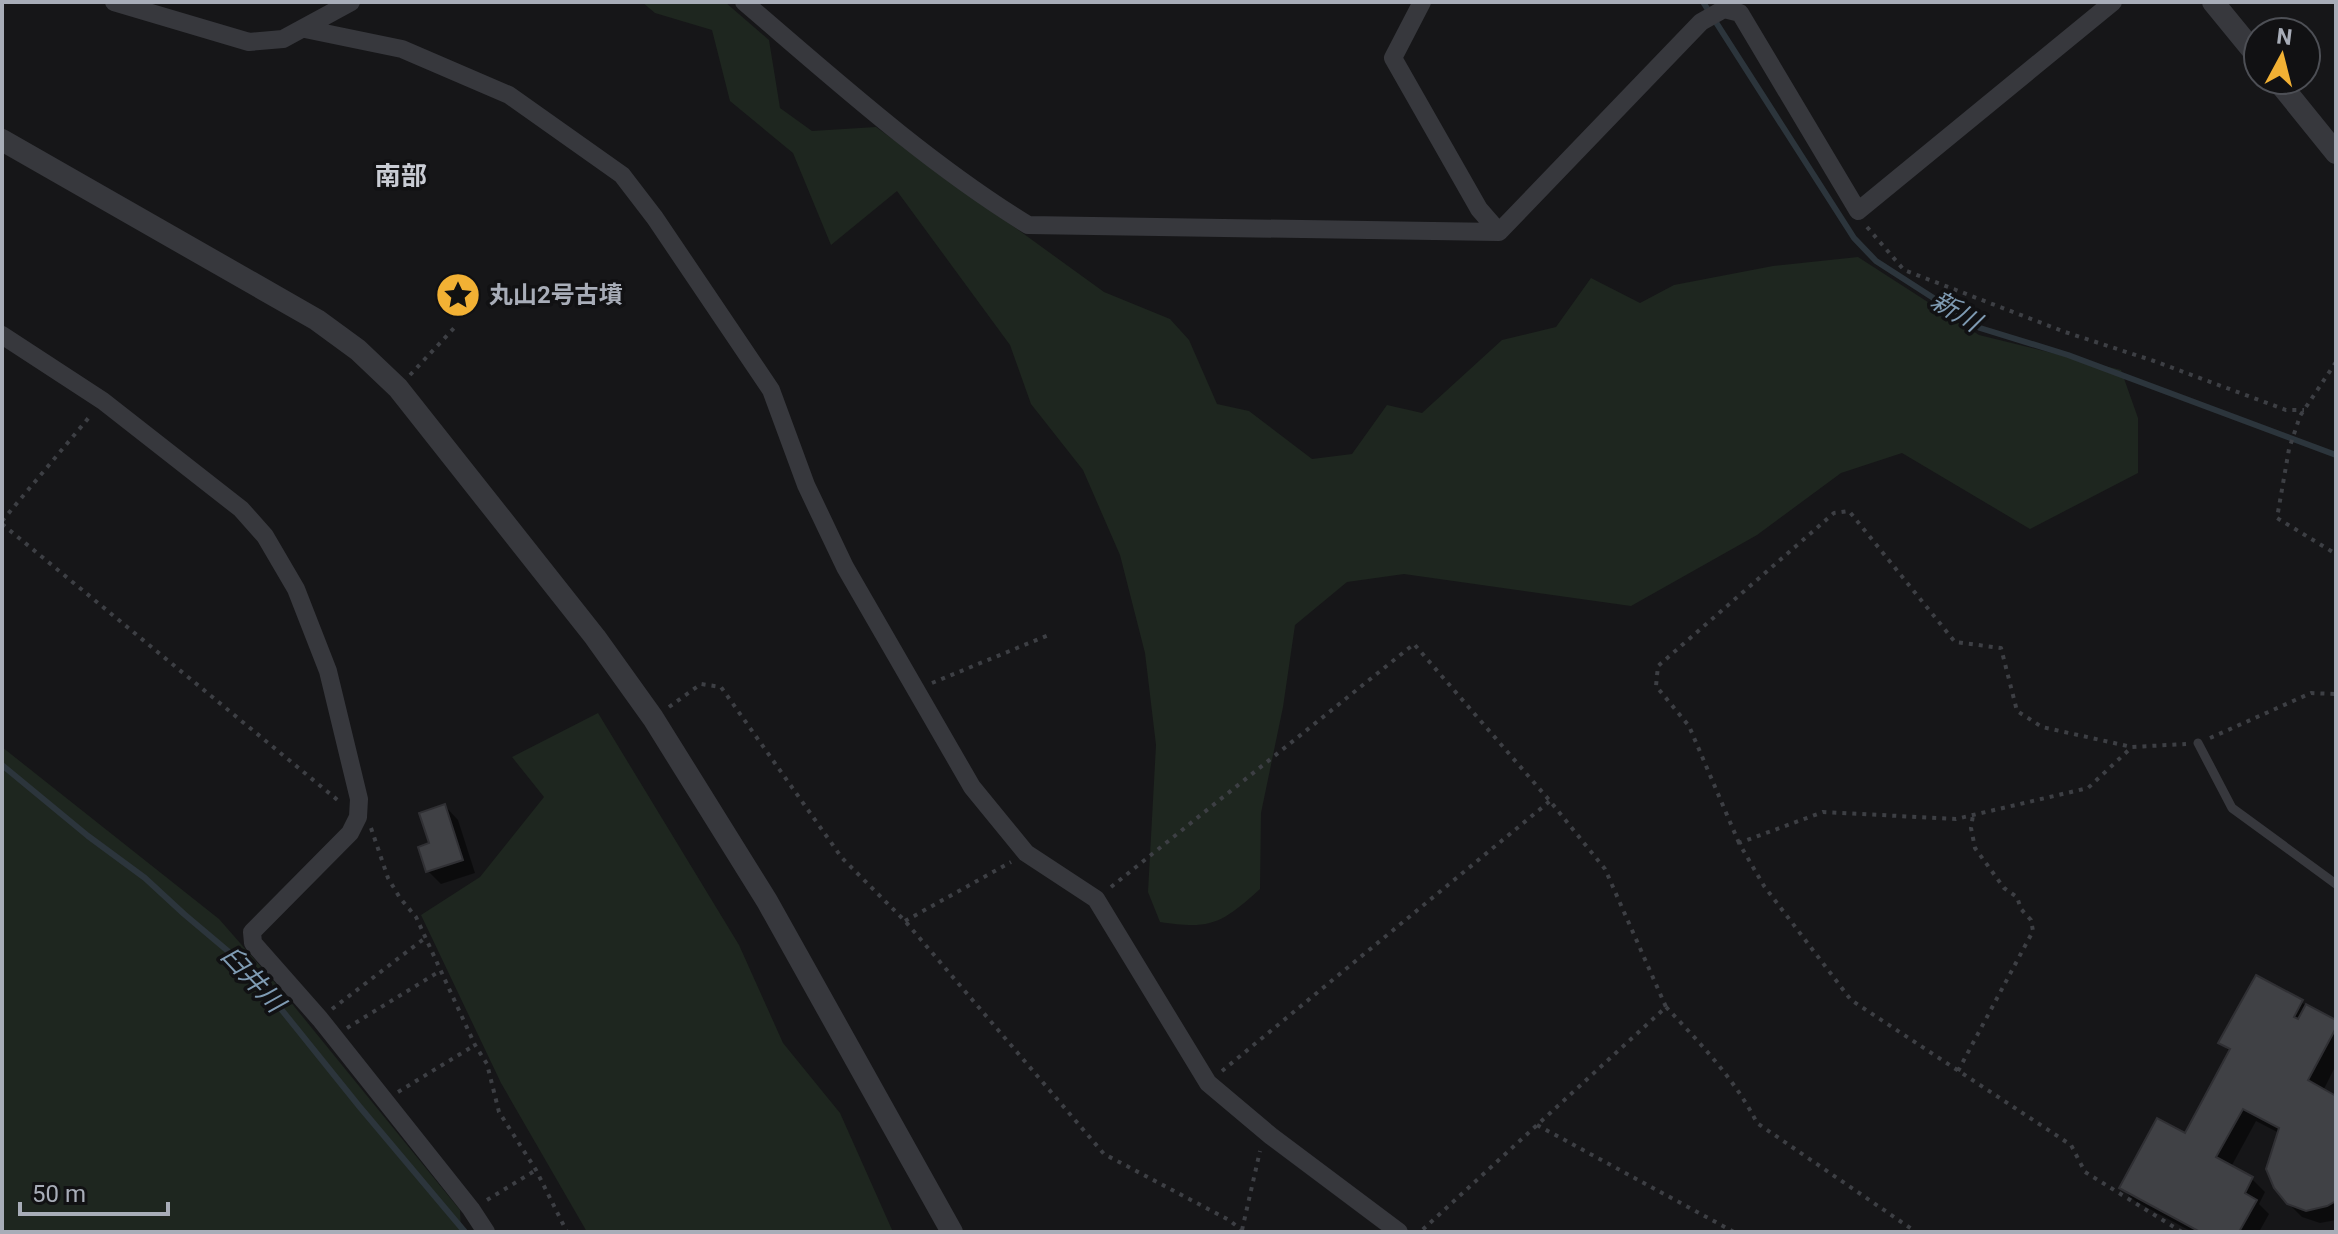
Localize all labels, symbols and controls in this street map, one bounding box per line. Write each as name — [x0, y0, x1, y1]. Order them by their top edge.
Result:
north arrow — [2242, 16, 2322, 96]
text: N — [2275, 23, 2294, 50]
district label: 南部 — [375, 161, 427, 191]
place icon: 丸山2号古墳 — [434, 271, 482, 319]
place label: 丸山2号古墳 — [489, 281, 623, 309]
water label: 新川 — [1926, 285, 1989, 339]
water label: 臼井川 — [215, 940, 293, 1020]
scale bar — [20, 1166, 168, 1216]
text: 50 m — [32, 1180, 86, 1208]

